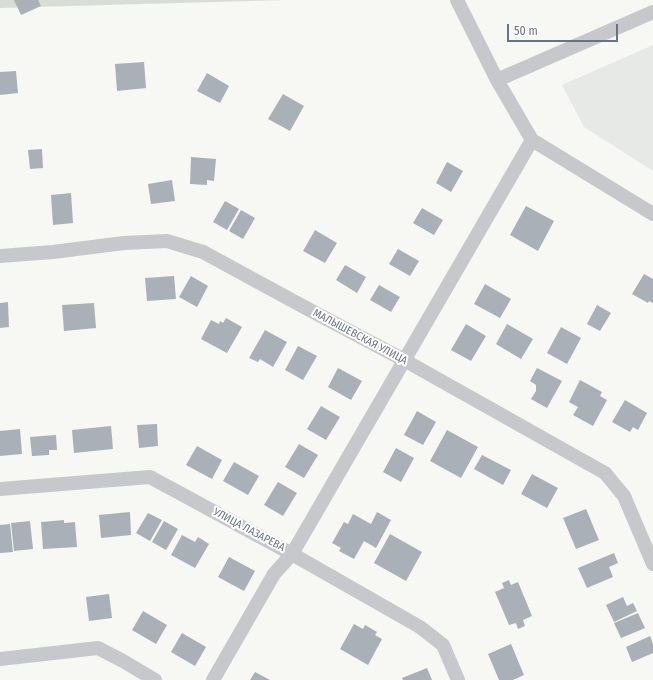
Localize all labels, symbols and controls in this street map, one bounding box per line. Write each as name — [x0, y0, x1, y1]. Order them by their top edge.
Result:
scale bar — [509, 16, 620, 42]
text: 50 m — [514, 24, 538, 38]
street label: МАЛЫШЕВСКАЯ УЛИЦА — [311, 307, 409, 367]
street label: УЛИЦА ЛАЗАРЕВА — [211, 506, 287, 554]

